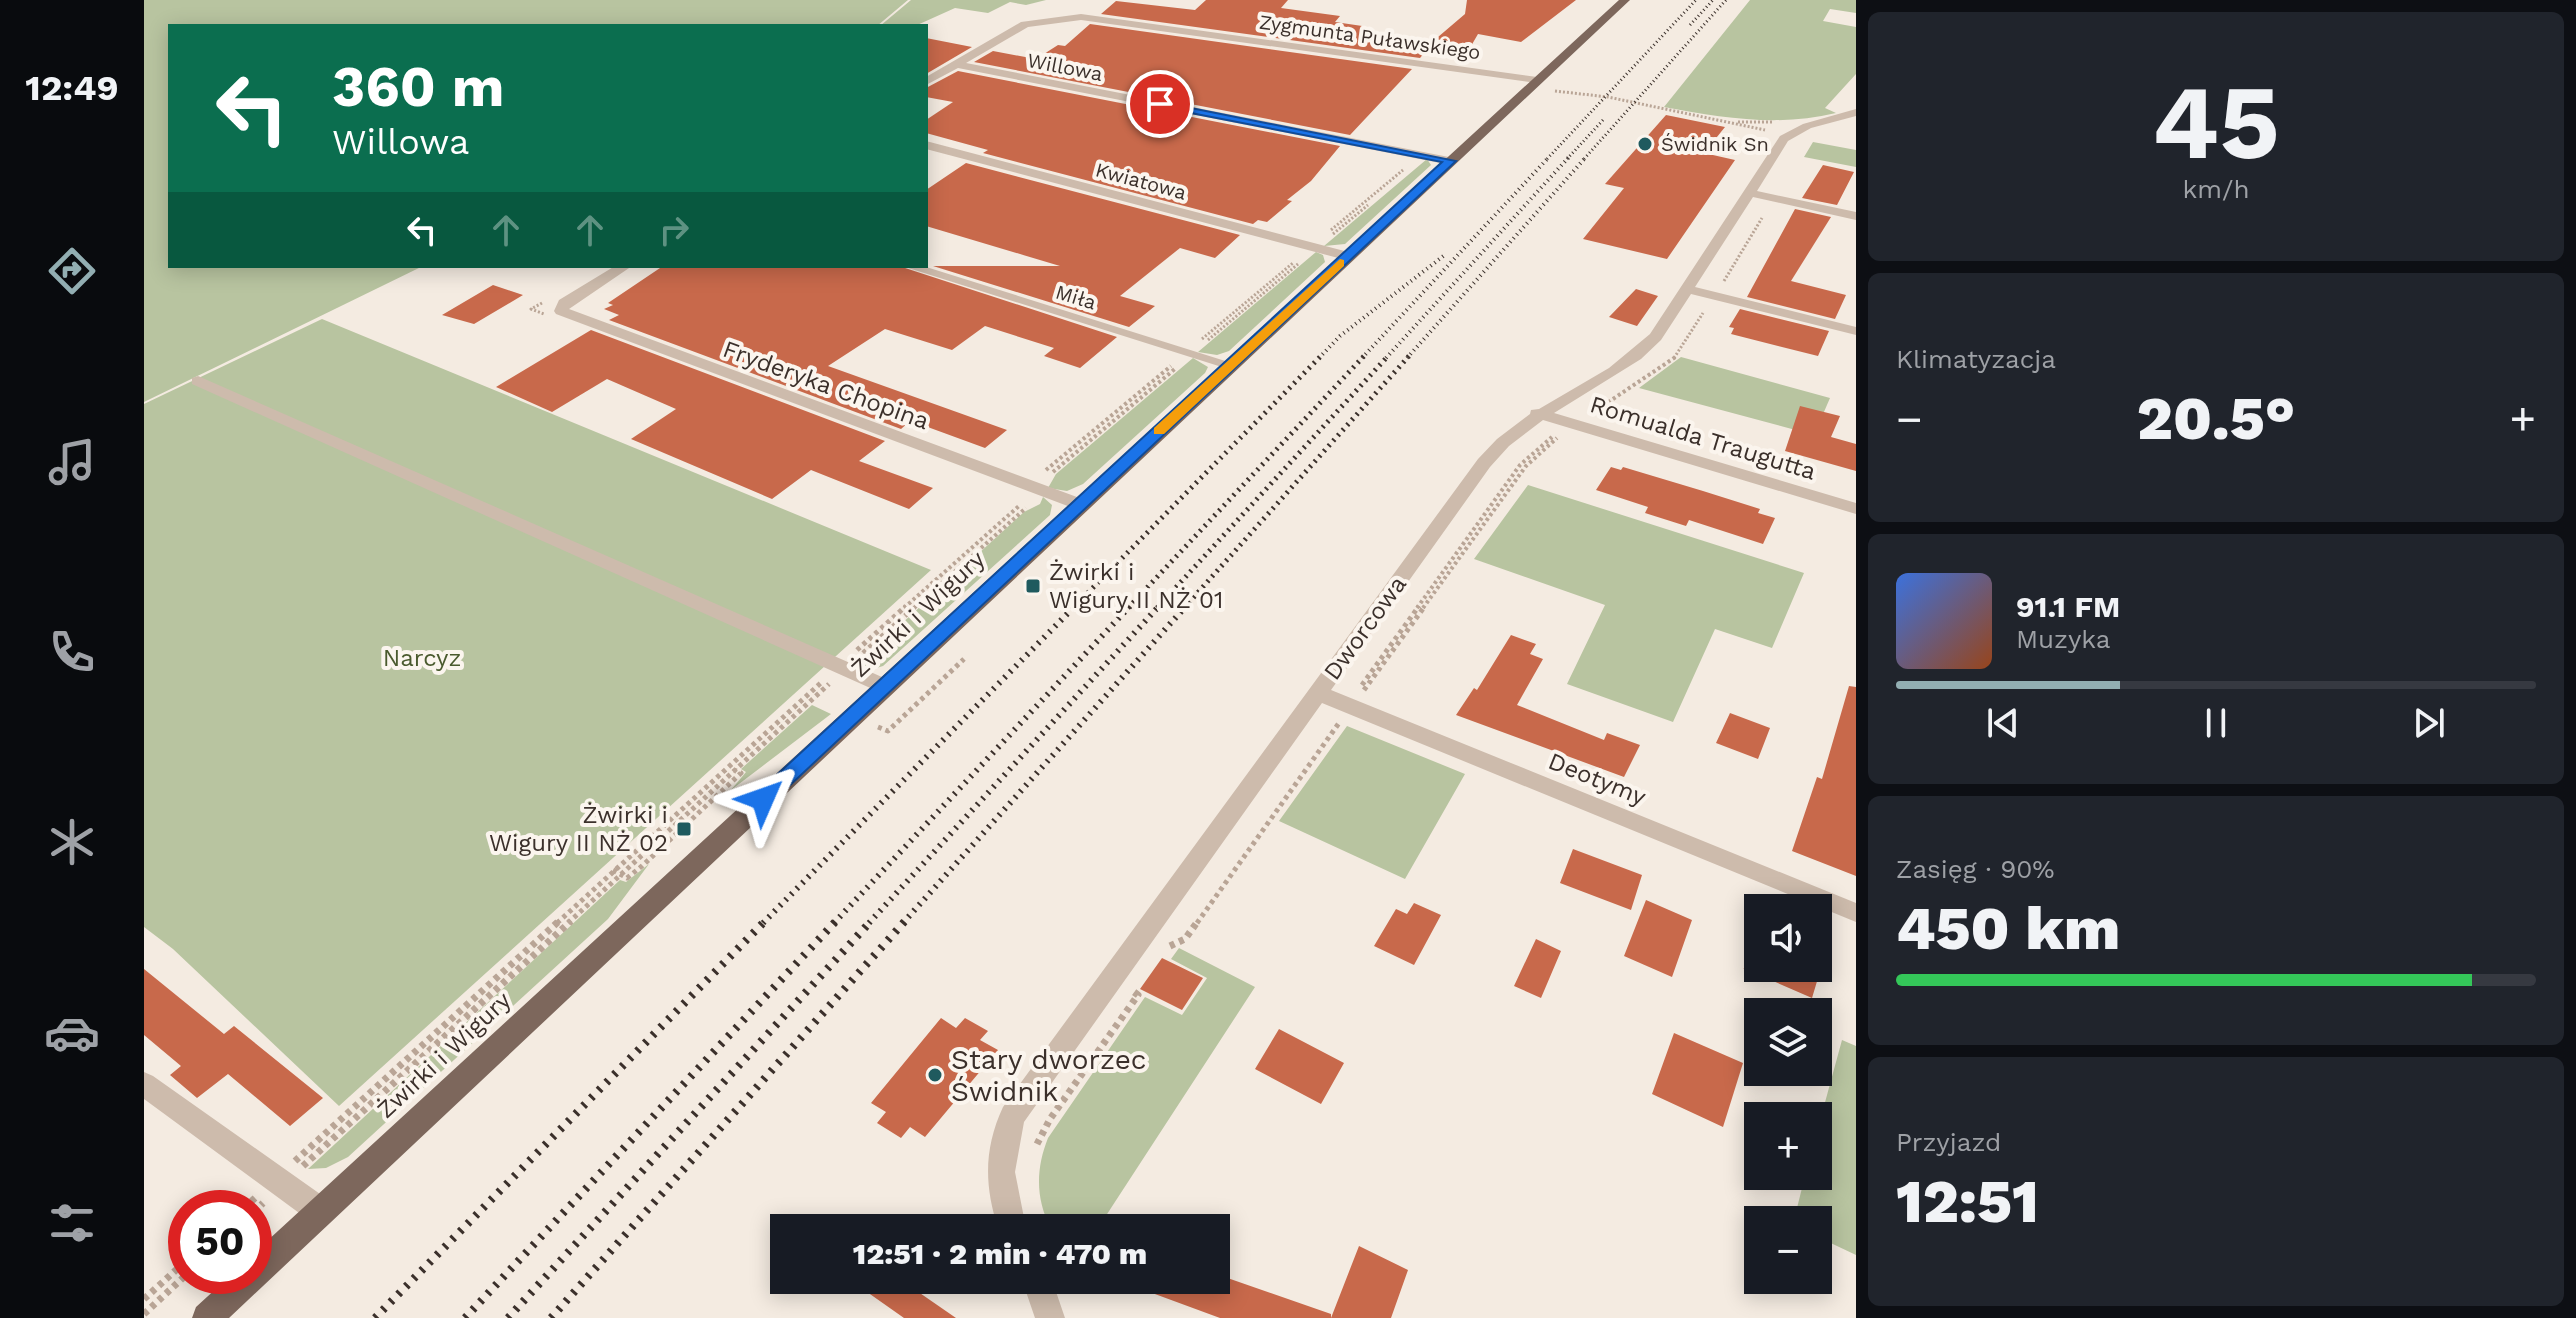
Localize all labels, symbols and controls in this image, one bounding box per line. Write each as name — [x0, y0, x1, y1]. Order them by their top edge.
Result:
street label: Zygmunta Puławskiego — [1258, 10, 1482, 64]
street label: Willowa — [1025, 48, 1105, 86]
text: 360 m — [332, 54, 504, 120]
icon: left — [200, 56, 304, 160]
text: 45 — [2152, 61, 2280, 183]
text: 12:49 — [25, 67, 119, 109]
pin — [1126, 70, 1194, 138]
icon: arrive — [1138, 82, 1182, 126]
text: Willowa — [332, 121, 469, 163]
place label: Świdnik Sn — [1661, 132, 1769, 156]
marker: Świdnik Sn — [1636, 135, 1654, 153]
street label: Kwiatowa — [1093, 157, 1189, 205]
text: km/h — [2183, 174, 2249, 204]
icon: left — [400, 208, 444, 252]
icon: ahead — [484, 208, 528, 252]
icon: ahead — [568, 208, 612, 252]
icon: right — [652, 208, 696, 252]
icon: directions — [44, 243, 100, 299]
street label: Miła — [1053, 280, 1099, 314]
street label: Fryderyka Chopina — [719, 335, 933, 435]
text: Klimatyzacja — [1896, 344, 2056, 374]
text: 20.5° — [2137, 383, 2295, 454]
street label: Romualda Traugutta — [1587, 390, 1819, 486]
text: − — [1896, 393, 1923, 445]
text: + — [2509, 393, 2536, 445]
icon: music — [44, 434, 100, 490]
street label: Żwirki i Wigury — [845, 545, 991, 683]
place label: Żwirki i Wigury II NŻ 01 — [1049, 558, 1223, 614]
street label: Dworcowa — [1318, 571, 1412, 685]
marker: Żwirki i Wigury II NŻ 01 — [1024, 577, 1042, 595]
text: 91.1 FM — [2016, 589, 2120, 624]
icon: phone — [44, 624, 100, 680]
text: Muzyka — [2016, 624, 2111, 654]
park label: Narcyz — [383, 644, 461, 672]
icon: previous — [1981, 701, 2025, 745]
icon: pause — [2194, 701, 2238, 745]
icon: next — [2407, 701, 2451, 745]
street label: Deotymy — [1544, 747, 1650, 811]
position arrow — [721, 757, 805, 841]
place label: Żwirki i Wigury II NŻ 02 — [489, 801, 668, 857]
icon: climate — [44, 814, 100, 870]
marker: Żwirki i Wigury II NŻ 02 — [675, 820, 693, 838]
text: Zasięg · 90% — [1896, 854, 2055, 884]
text: 450 km — [1896, 893, 2120, 964]
map controls — [1744, 894, 1832, 1294]
button: sound — [1744, 894, 1832, 982]
street label: Żwirki i Wigury — [371, 986, 517, 1124]
button: layers — [1744, 998, 1832, 1086]
icon: car — [44, 1005, 100, 1061]
place label: Stary dworzec Świdnik — [951, 1043, 1147, 1108]
marker: Stary dworzec Świdnik — [926, 1066, 944, 1084]
button: + — [1744, 1102, 1832, 1190]
text: Przyjazd — [1896, 1127, 2001, 1157]
text: 12:51 — [1896, 1166, 2039, 1237]
speed limit sign: 50 — [168, 1190, 272, 1294]
icon: filters — [44, 1195, 100, 1251]
button: − — [1744, 1206, 1832, 1294]
text: 12:51 · 2 min · 470 m — [853, 1236, 1147, 1271]

